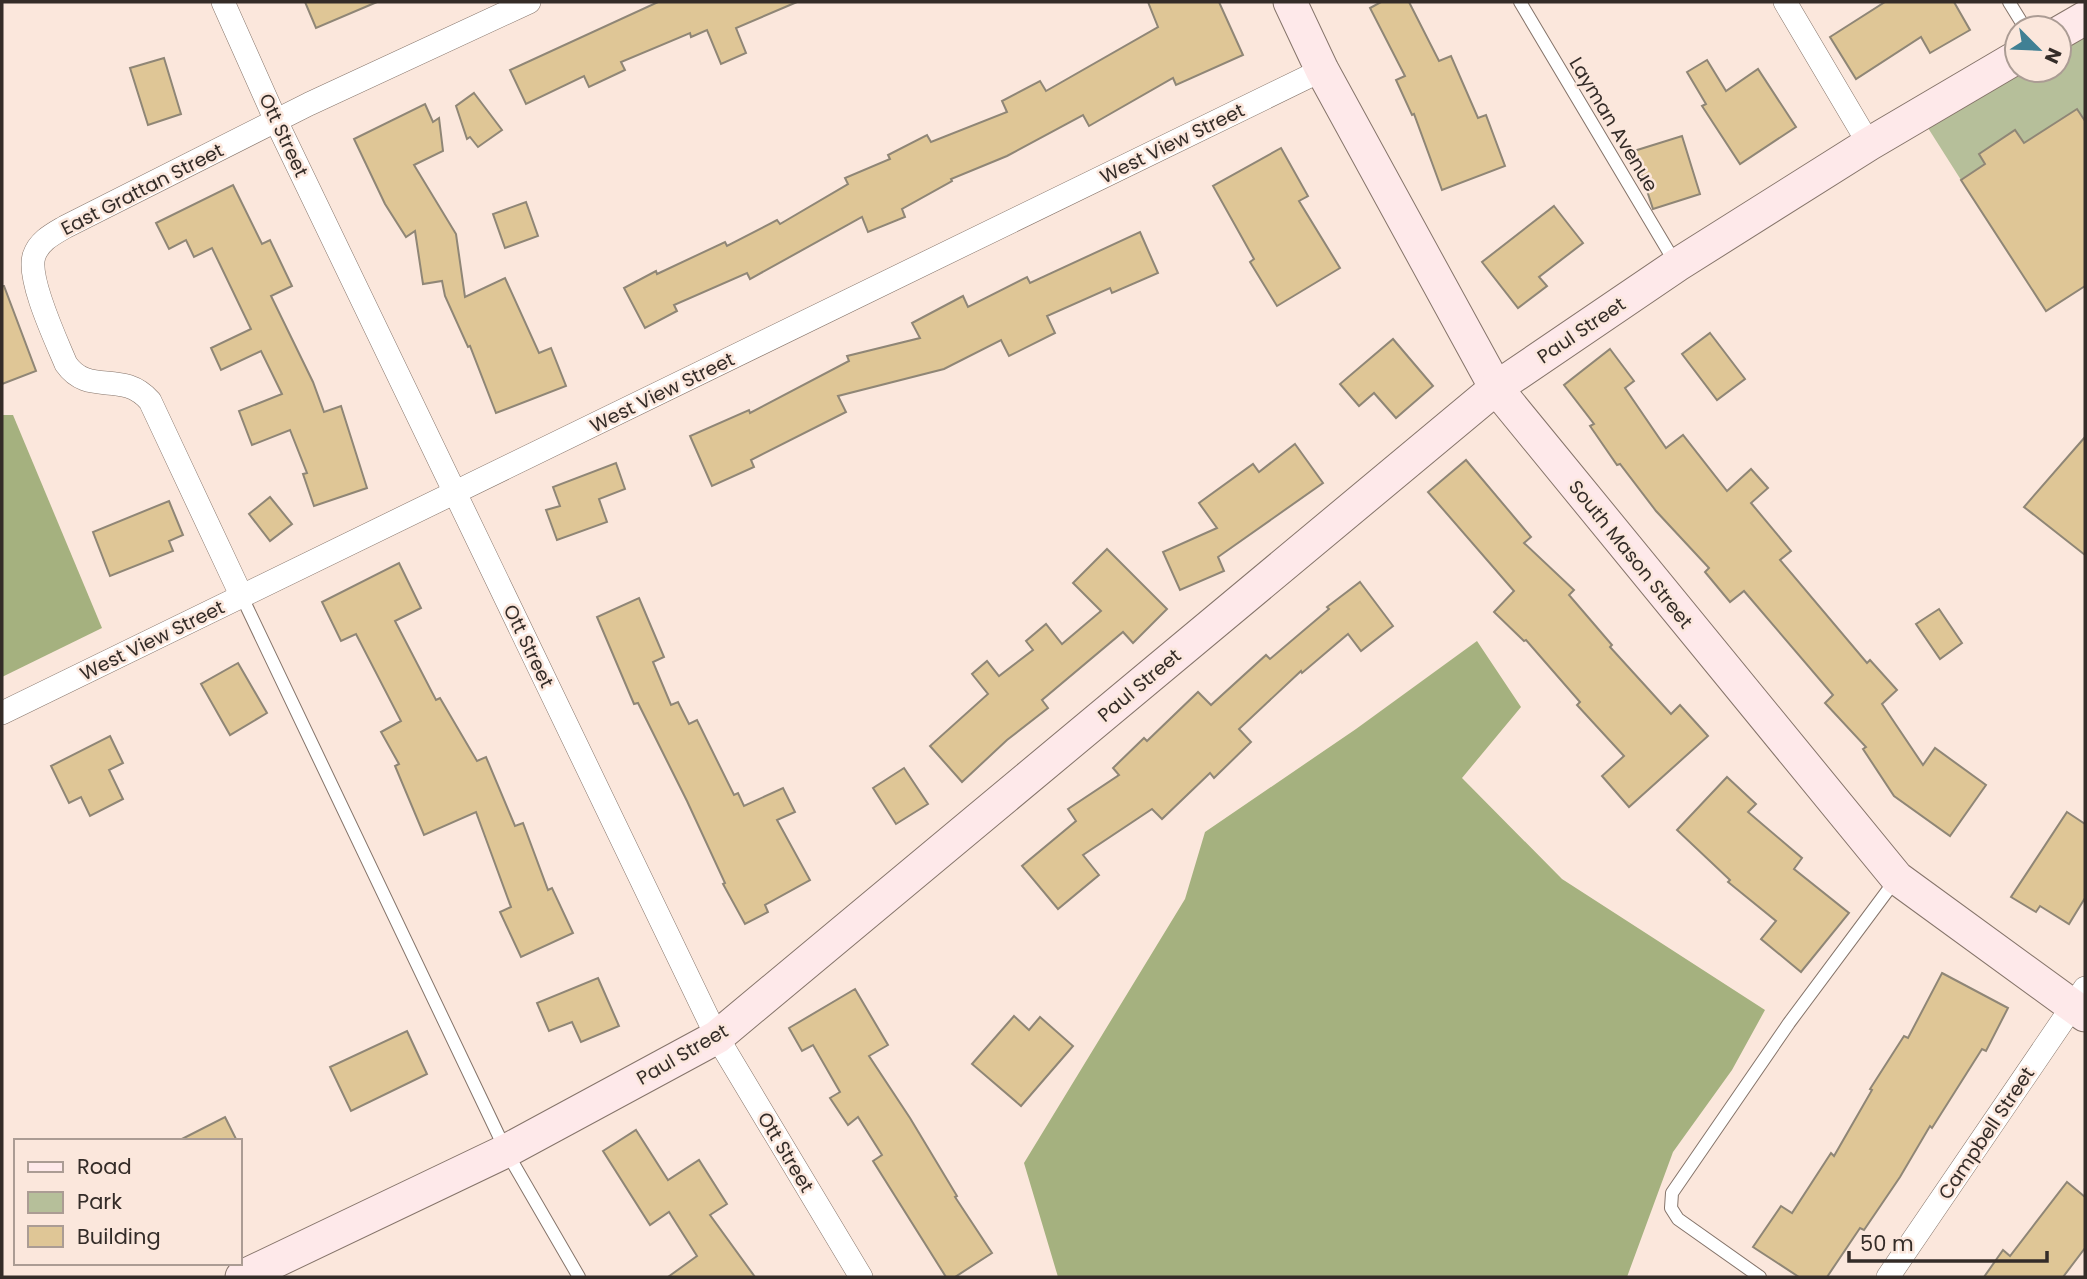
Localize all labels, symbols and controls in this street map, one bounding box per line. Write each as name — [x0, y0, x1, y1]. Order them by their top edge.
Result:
north arrow — [2003, 14, 2073, 84]
text: N — [2038, 44, 2068, 68]
street label: Layman Avenue — [1563, 52, 1664, 197]
street label: Ott Street — [252, 89, 315, 182]
street label: West View Street — [1095, 97, 1249, 190]
street label: East Grattan Street — [56, 137, 228, 242]
street label: Paul Street — [1532, 291, 1631, 370]
street label: West View Street — [585, 346, 739, 439]
street label: South Mason Street — [1562, 474, 1699, 634]
street label: West View Street — [75, 594, 229, 687]
street label: Ott Street — [497, 600, 560, 692]
street label: Paul Street — [1092, 642, 1187, 728]
street label: Paul Street — [632, 1017, 733, 1091]
street label: Campbell Street — [1932, 1062, 2041, 1205]
street label: Ott Street — [751, 1107, 820, 1198]
legend — [14, 1139, 242, 1265]
text: Road — [77, 1152, 132, 1181]
text: Park — [77, 1187, 122, 1216]
scale bar — [1849, 1220, 2047, 1264]
text: Building — [77, 1222, 161, 1251]
text: 50 m — [1860, 1229, 1914, 1258]

